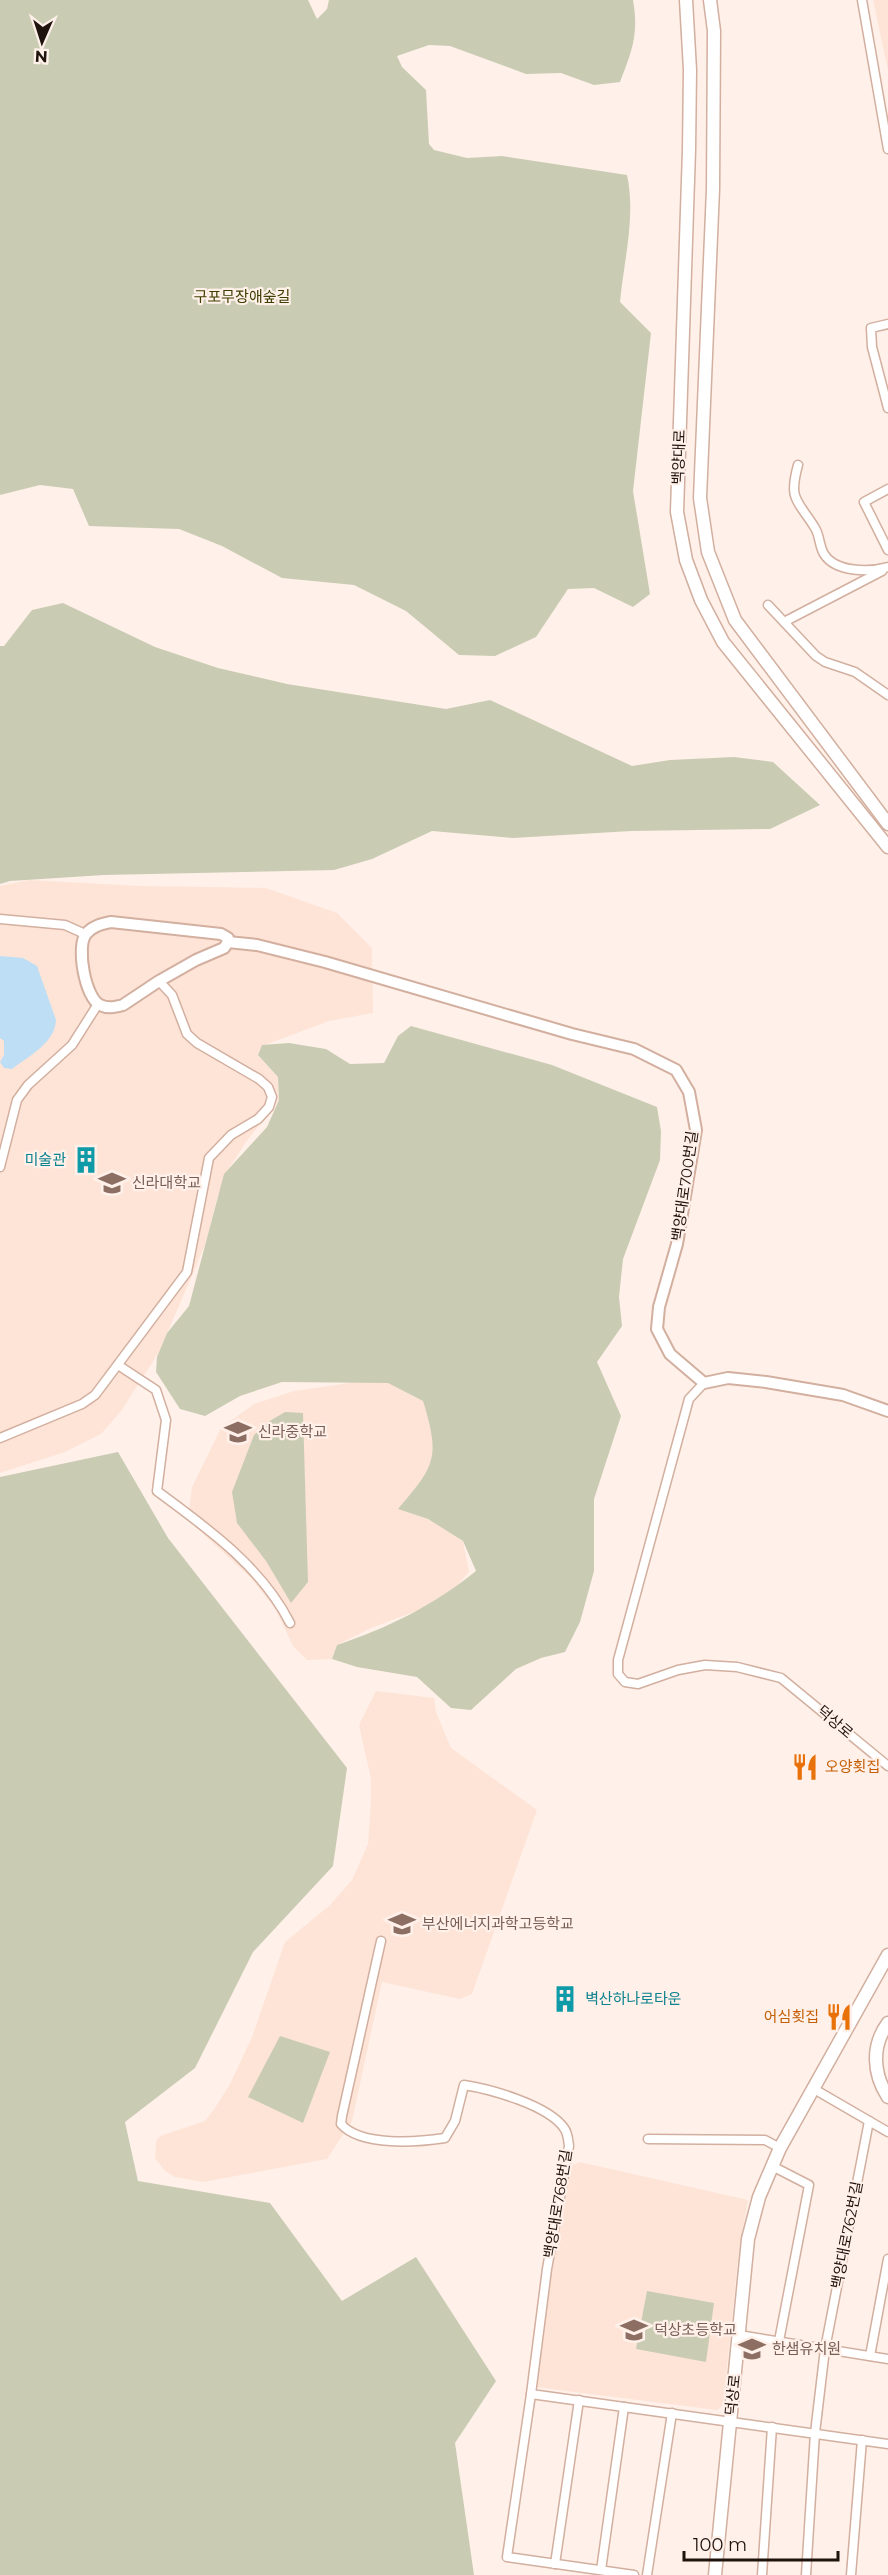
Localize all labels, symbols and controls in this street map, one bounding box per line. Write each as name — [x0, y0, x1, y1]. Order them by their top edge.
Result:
north arrow — [12, 12, 72, 72]
text: N — [34, 47, 48, 66]
park label: 구포무장애숲길 — [194, 287, 290, 306]
street label: 백양대로 — [668, 429, 689, 485]
street label: 백양대로700번길 — [667, 1130, 702, 1242]
building icon: 미술관 — [71, 1145, 101, 1175]
place label: 미술관 — [25, 1150, 66, 1169]
school or university icon: 신라대학교 — [97, 1168, 127, 1198]
place label: 신라대학교 — [132, 1173, 201, 1192]
school or university icon: 신라중학교 — [223, 1417, 253, 1447]
place label: 신라중학교 — [258, 1422, 327, 1441]
street label: 덕상로 — [813, 1701, 857, 1742]
restaurant icon: 오양횟집 — [790, 1752, 820, 1782]
place label: 오양횟집 — [825, 1757, 880, 1776]
school or university icon: 부산에너지과학고등학교 — [387, 1909, 417, 1939]
place label: 부산에너지과학고등학교 — [422, 1914, 574, 1933]
building icon: 벽산하나로타운 — [550, 1984, 580, 2014]
place label: 벽산하나로타운 — [585, 1989, 682, 2008]
restaurant icon: 어심횟집 — [824, 2002, 854, 2032]
place label: 어심횟집 — [764, 2007, 819, 2026]
street label: 백양대로768번길 — [540, 2148, 575, 2260]
street label: 백양대로762번길 — [827, 2180, 866, 2290]
school or university icon: 덕상초등학교 — [619, 2315, 649, 2345]
place label: 덕상초등학교 — [654, 2320, 737, 2339]
school or university icon: 한샘유치원 — [737, 2334, 767, 2364]
place label: 한샘유치원 — [772, 2339, 841, 2358]
street label: 덕상로 — [721, 2373, 744, 2417]
scale bar — [684, 2524, 838, 2562]
text: 100 m — [693, 2534, 747, 2556]

